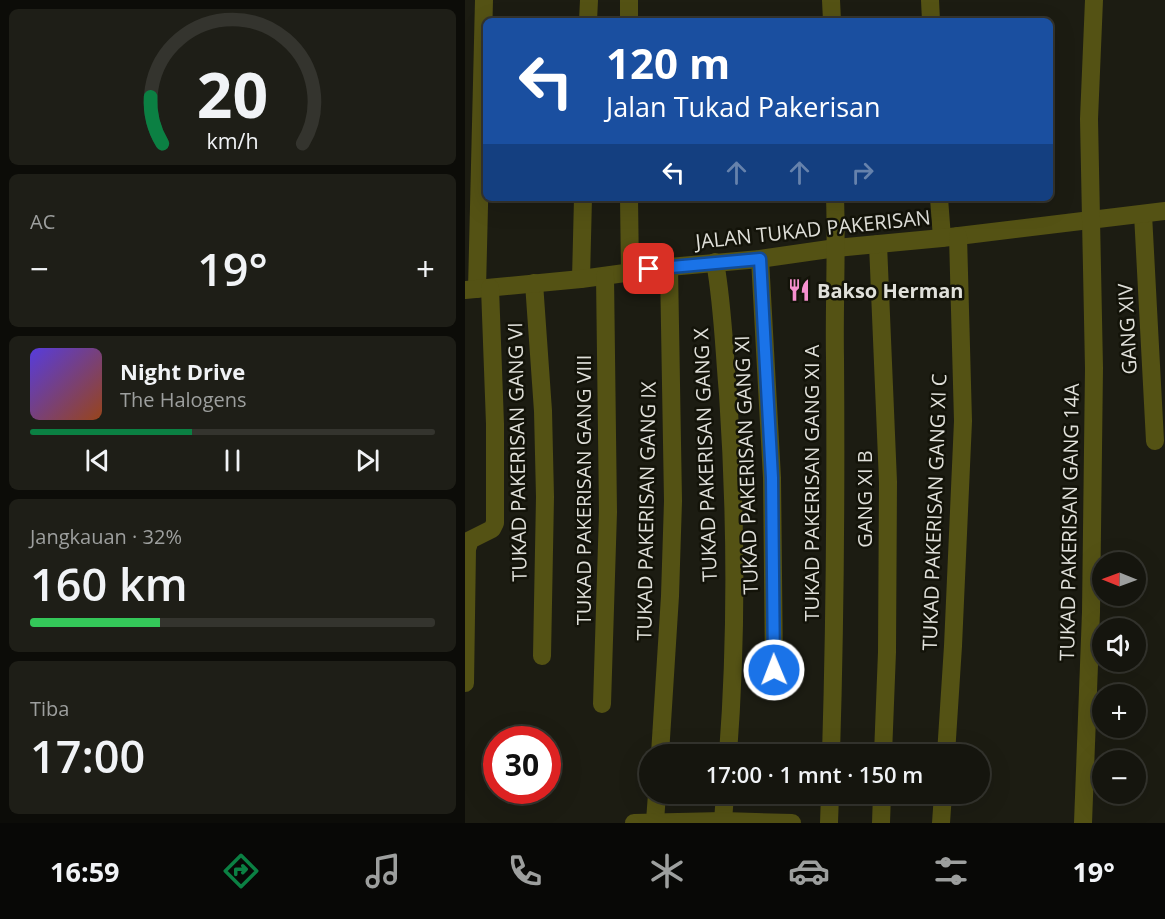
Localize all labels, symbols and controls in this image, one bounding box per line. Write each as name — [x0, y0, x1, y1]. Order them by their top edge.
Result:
text: 120 m — [606, 34, 730, 91]
icon: left — [507, 42, 585, 120]
text: 20 — [197, 51, 268, 136]
text: Jalan Tukad Pakerisan — [606, 88, 881, 125]
text: km/h — [206, 126, 259, 155]
icon: left — [657, 156, 690, 189]
icon: ahead — [720, 156, 753, 189]
icon: ahead — [783, 156, 816, 189]
icon: right — [846, 156, 879, 189]
street label: JALAN TUKAD PAKERISAN — [692, 203, 932, 255]
text: AC — [30, 208, 55, 235]
text: 19° — [197, 238, 268, 299]
pin — [623, 243, 674, 294]
text: − — [30, 246, 49, 291]
text: + — [416, 246, 435, 291]
icon: arrive — [632, 252, 665, 285]
restaurant icon: Bakso Herman — [786, 277, 812, 303]
place label: Bakso Herman — [817, 277, 964, 304]
street label: GANG XIV — [1111, 283, 1143, 375]
street label: TUKAD PAKERISAN GANG VI — [501, 322, 533, 582]
street label: TUKAD PAKERISAN GANG X — [687, 327, 723, 582]
street label: TUKAD PAKERISAN GANG XI — [728, 335, 764, 595]
street label: TUKAD PAKERISAN GANG XI A — [798, 344, 825, 622]
street label: TUKAD PAKERISAN GANG VIII — [570, 355, 597, 625]
text: Night Drive — [120, 356, 245, 386]
street label: TUKAD PAKERISAN GANG XI C — [916, 373, 952, 651]
street label: TUKAD PAKERISAN GANG IX — [630, 381, 662, 641]
street label: TUKAD PAKERISAN GANG 14A — [1053, 383, 1085, 661]
text: The Halogens — [120, 386, 247, 413]
icon: previous — [81, 444, 114, 477]
icon: pause — [216, 444, 249, 477]
icon: next — [351, 444, 384, 477]
street label: GANG XI B — [851, 450, 878, 548]
text: Jangkauan · 32% — [30, 523, 182, 550]
north arrow — [1092, 552, 1146, 606]
map controls — [1092, 552, 1146, 804]
text: 160 km — [30, 553, 188, 614]
button: sound — [1092, 618, 1146, 672]
position arrow — [742, 638, 806, 702]
button: + — [1092, 684, 1146, 738]
text: Tiba — [30, 695, 69, 722]
text: 17:00 — [30, 725, 145, 786]
speed limit sign: 30 — [483, 726, 561, 804]
button: − — [1092, 750, 1146, 804]
text: 17:00 · 1 mnt · 150 m — [706, 759, 923, 789]
icon: directions — [220, 850, 262, 892]
icon: music — [362, 850, 404, 892]
icon: phone — [504, 850, 546, 892]
icon: climate — [646, 850, 688, 892]
icon: car — [788, 850, 830, 892]
icon: filters — [930, 850, 972, 892]
text: 16:59 — [50, 853, 120, 890]
text: 19° — [1072, 853, 1115, 890]

